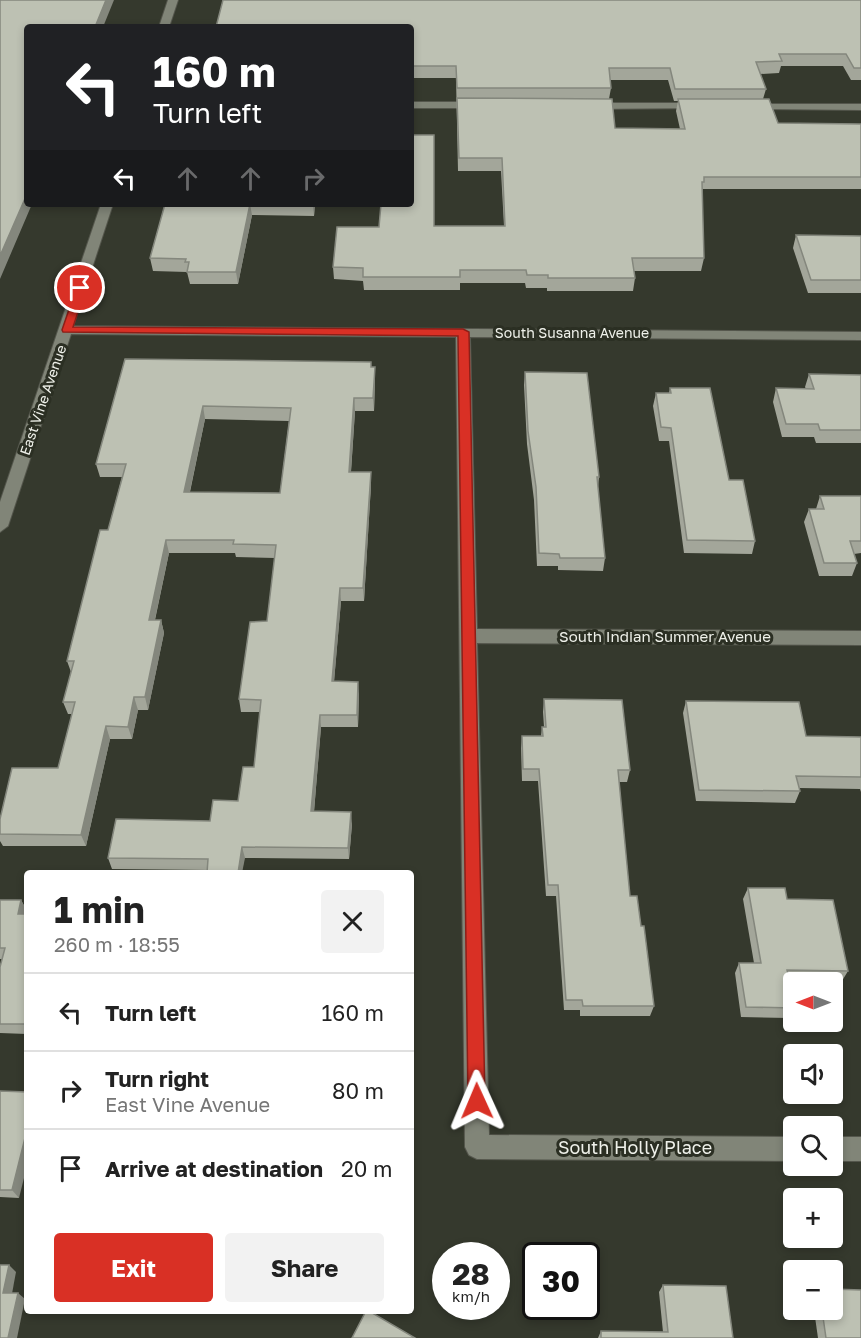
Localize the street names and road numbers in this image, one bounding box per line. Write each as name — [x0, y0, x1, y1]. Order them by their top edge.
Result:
street label: South Susanna Avenue — [495, 324, 649, 341]
street label: East Vine Avenue — [16, 342, 69, 457]
street label: South Indian Summer Avenue — [559, 627, 771, 645]
street label: South Holly Place — [558, 1136, 712, 1158]

